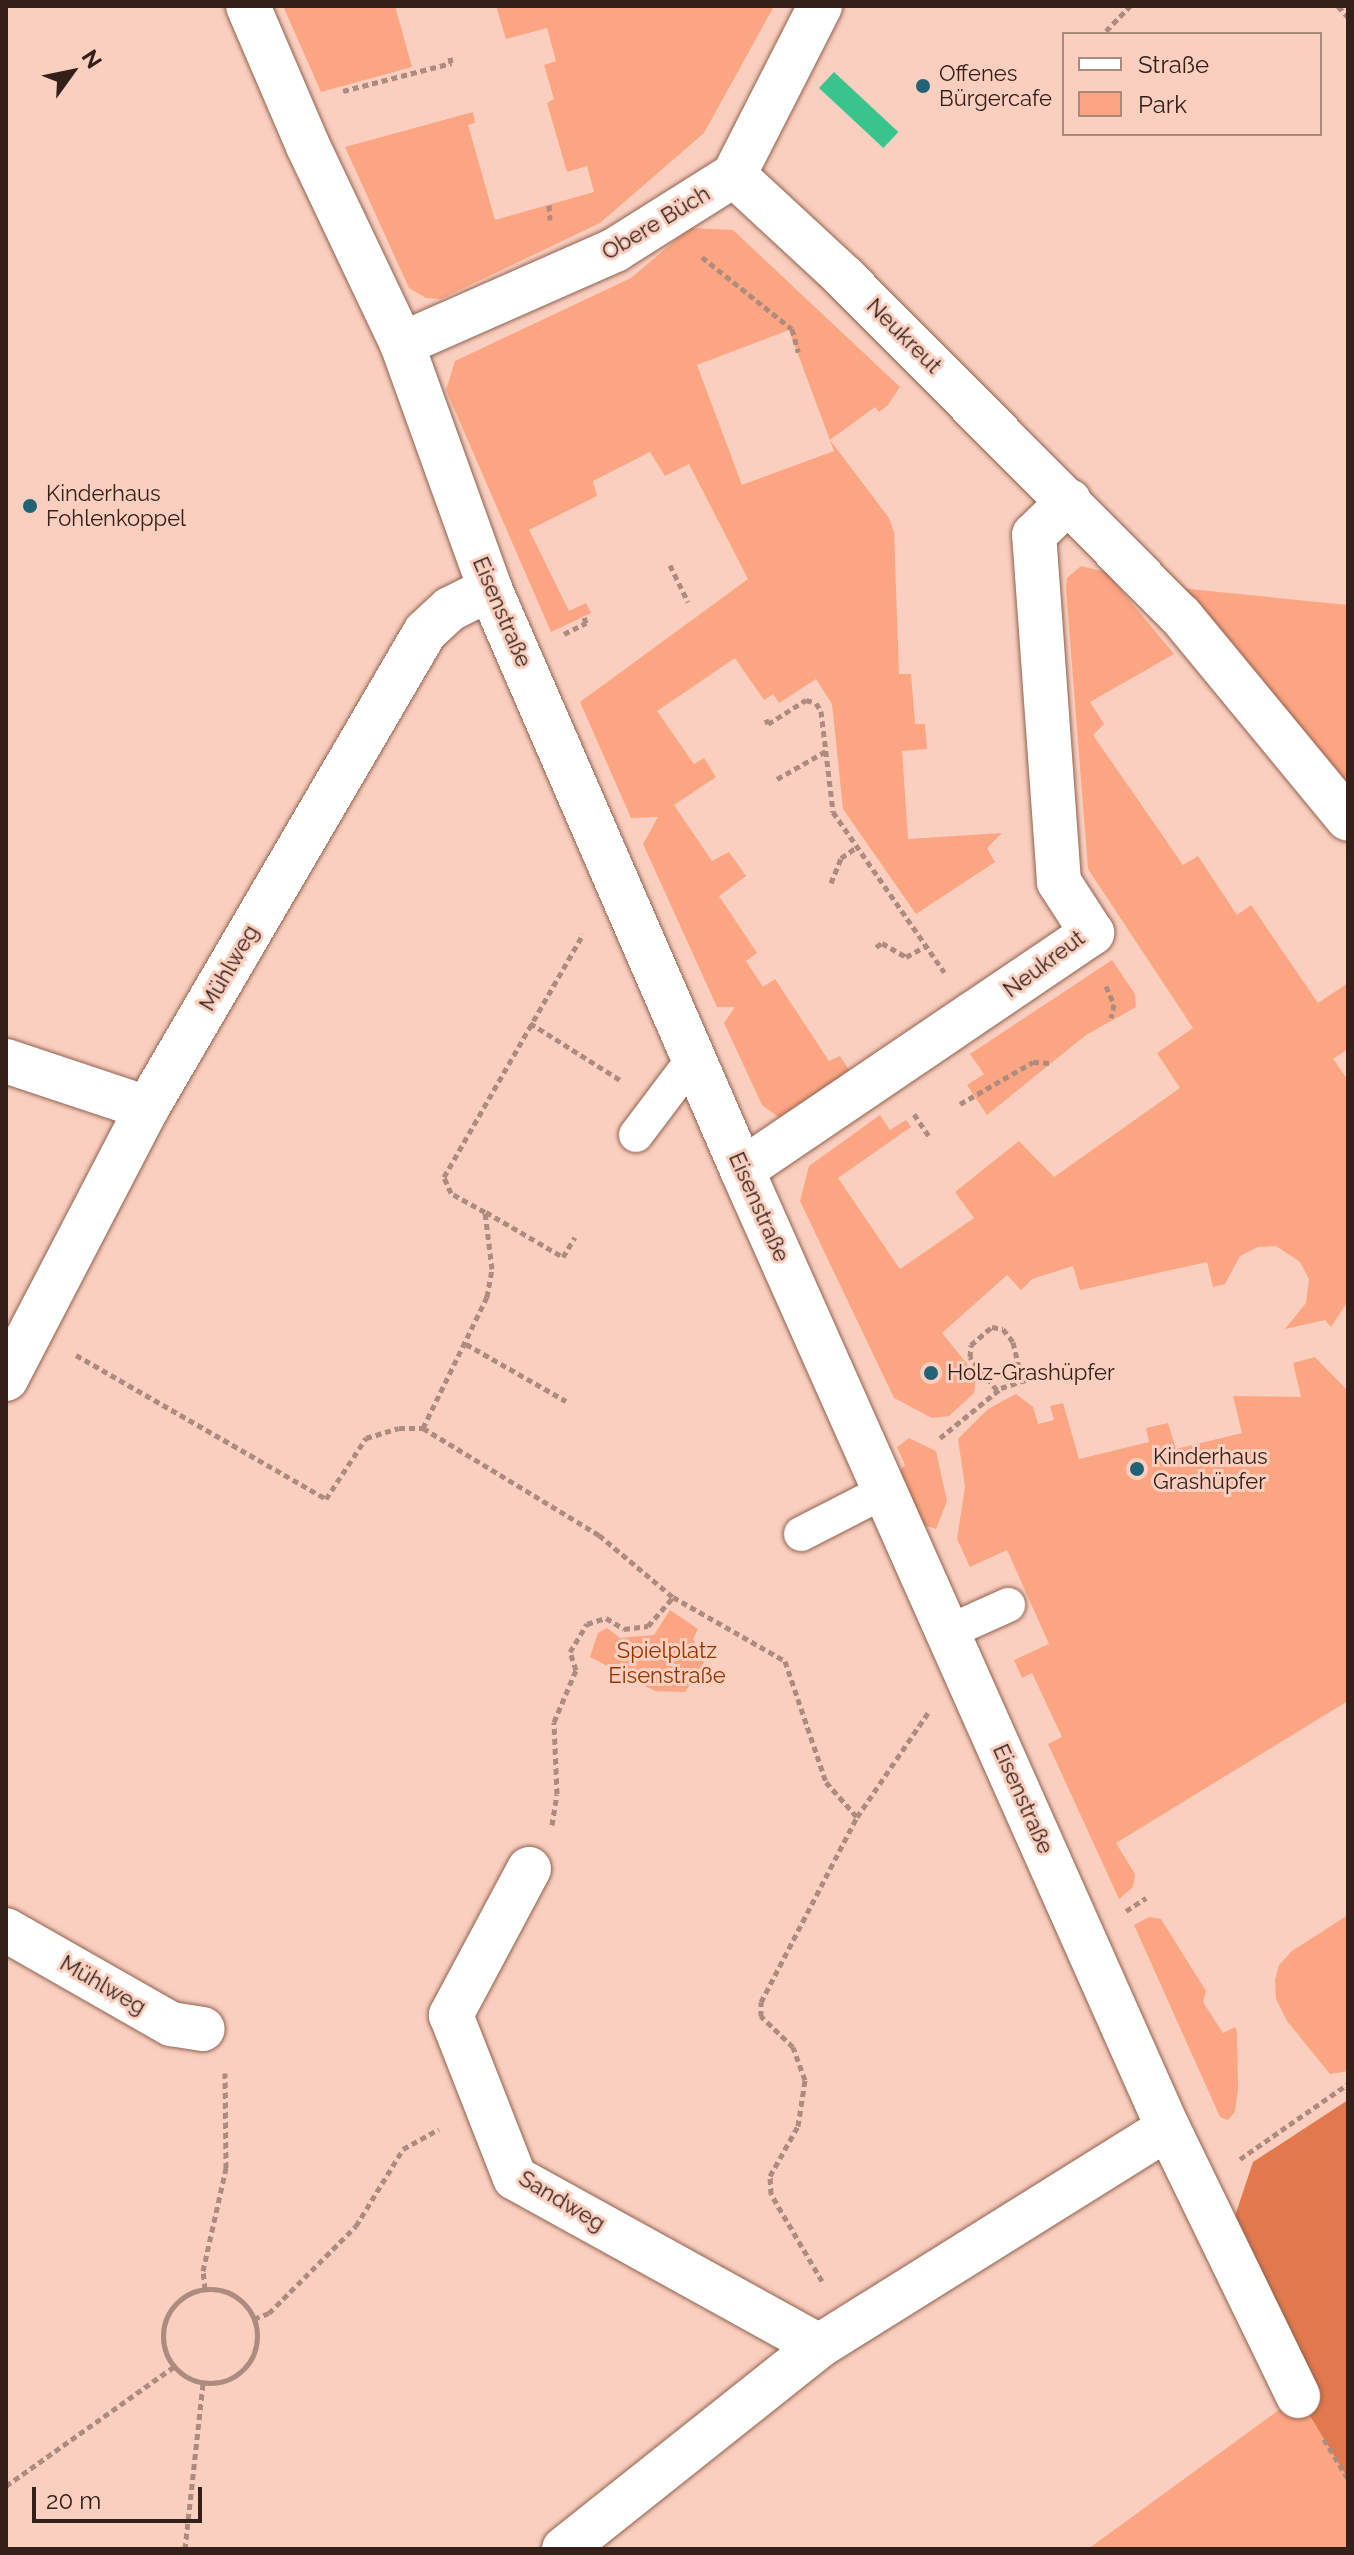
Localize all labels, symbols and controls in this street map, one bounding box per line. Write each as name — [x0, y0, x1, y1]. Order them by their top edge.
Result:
north arrow — [32, 32, 112, 112]
legend — [1062, 32, 1322, 136]
text: N — [77, 45, 108, 73]
text: Straße — [1138, 50, 1209, 79]
place label: Offenes Bürgercafe — [939, 60, 1052, 112]
marker: Offenes Bürgercafe — [914, 77, 932, 95]
text: Park — [1138, 90, 1187, 119]
street label: Obere Büch — [597, 180, 715, 266]
street label: Neukreut — [861, 293, 947, 379]
place label: Kinderhaus Fohlenkoppel — [46, 480, 186, 532]
marker: Kinderhaus Fohlenkoppel — [21, 497, 39, 515]
street label: Eisenstraße — [467, 553, 537, 671]
street label: Mühlweg — [194, 920, 264, 1016]
street label: Neukreut — [998, 925, 1090, 1003]
street label: Eisenstraße — [723, 1148, 795, 1266]
place label: Holz-Grashüpfer — [947, 1360, 1115, 1386]
marker: Holz-Grashüpfer — [922, 1364, 940, 1382]
place label: Kinderhaus Grashüpfer — [1153, 1443, 1268, 1494]
marker: Kinderhaus Grashüpfer — [1128, 1460, 1146, 1478]
park label: Spielplatz Eisenstraße — [608, 1637, 726, 1688]
street label: Eisenstraße — [987, 1740, 1059, 1858]
street label: Mühlweg — [55, 1950, 151, 2020]
street label: Sandweg — [514, 2165, 610, 2237]
scale bar — [36, 2471, 206, 2521]
text: 20 m — [46, 2486, 101, 2515]

